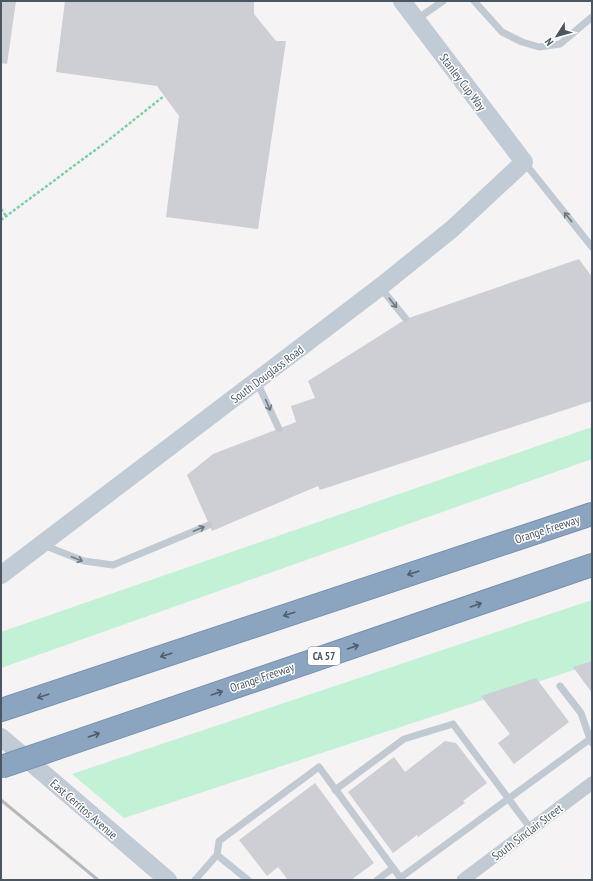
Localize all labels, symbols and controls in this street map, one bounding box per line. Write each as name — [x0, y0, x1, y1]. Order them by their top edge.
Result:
north arrow — [537, 16, 577, 56]
text: N — [542, 35, 556, 49]
street label: Stanley Cup Way — [437, 50, 490, 114]
one-way arrow — [563, 211, 572, 222]
one-way arrow — [389, 297, 397, 308]
street label: South Douglass Road — [228, 342, 306, 406]
one-way arrow — [265, 399, 272, 411]
street label: Orange Freeway — [513, 511, 582, 546]
one-way arrow — [193, 525, 205, 532]
one-way arrow — [71, 555, 83, 563]
one-way arrow — [407, 570, 420, 577]
one-way arrow — [470, 600, 482, 608]
one-way arrow — [283, 611, 296, 618]
one-way arrow — [347, 642, 359, 650]
road number: CA 57 — [308, 647, 340, 665]
one-way arrow — [160, 652, 173, 659]
street label: Orange Freeway — [228, 659, 297, 695]
one-way arrow — [210, 689, 223, 696]
one-way arrow — [36, 693, 49, 700]
one-way arrow — [87, 731, 100, 738]
street label: East Cerritos Avenue — [47, 776, 121, 842]
street label: South Sinclair Street — [489, 800, 566, 864]

